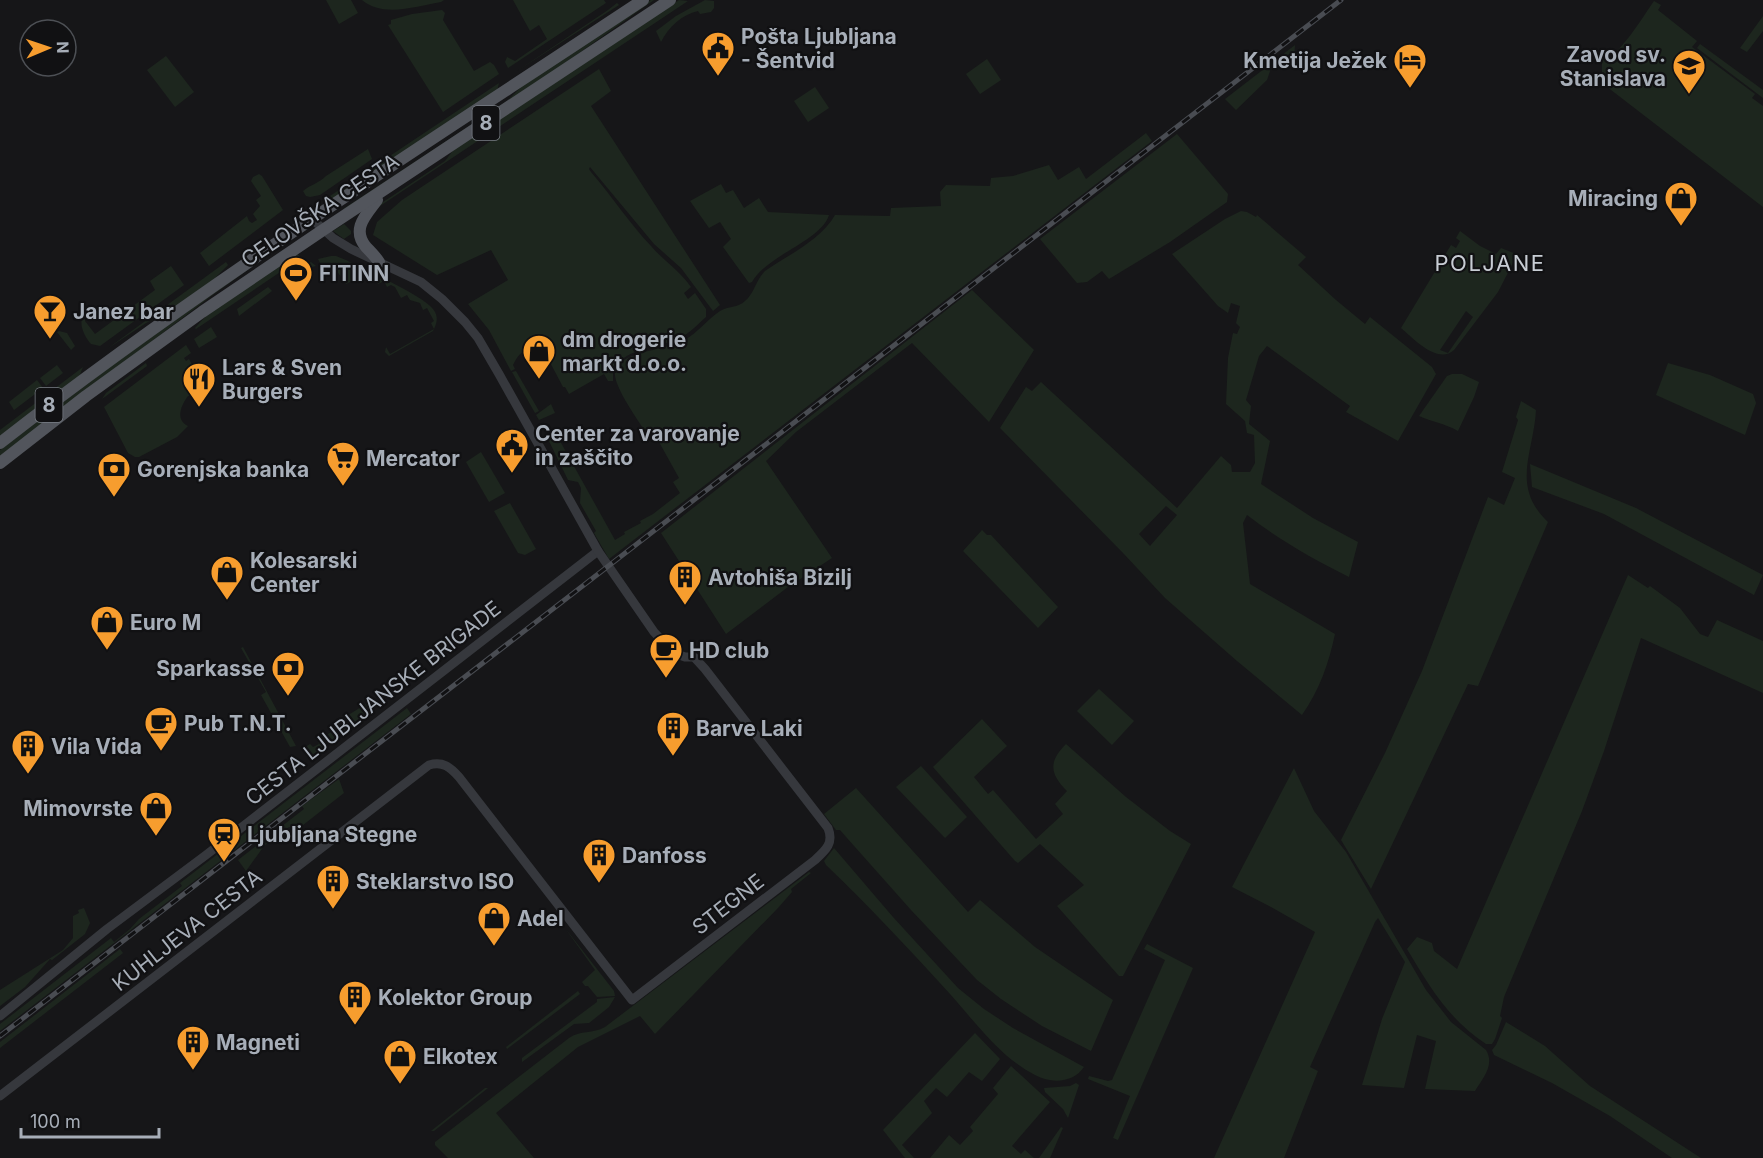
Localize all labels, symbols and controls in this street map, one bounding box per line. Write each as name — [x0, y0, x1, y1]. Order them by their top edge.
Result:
north arrow — [18, 18, 78, 78]
place label: Pošta Ljubljana - Šentvid — [741, 24, 897, 73]
public building icon: Pošta Ljubljana - Šentvid — [700, 30, 736, 77]
text: N — [53, 41, 73, 54]
hotel icon: Kmetija Ježek — [1392, 42, 1428, 89]
place label: Zavod sv. Stanislava — [1560, 42, 1666, 91]
place label: Kmetija Ježek — [1243, 48, 1388, 73]
school or university icon: Zavod sv. Stanislava — [1671, 48, 1707, 95]
road number: 8 — [472, 106, 500, 140]
street label: CELOVŠKA CESTA — [236, 148, 404, 272]
shop icon: Miracing — [1663, 180, 1699, 227]
place label: Miracing — [1568, 186, 1658, 211]
district label: POLJANE — [1435, 250, 1545, 276]
sports icon: FITINN — [278, 255, 314, 302]
place label: FITINN — [319, 261, 389, 286]
bar icon: Janez bar — [32, 293, 68, 340]
place label: Janez bar — [73, 299, 174, 324]
place label: dm drogerie markt d.o.o. — [562, 327, 687, 376]
shop icon: dm drogerie markt d.o.o. — [521, 333, 557, 380]
place label: Lars & Sven Burgers — [222, 355, 342, 404]
restaurant icon: Lars & Sven Burgers — [181, 361, 217, 408]
road number: 8 — [36, 388, 62, 422]
place label: Center za varovanje in zaščito — [535, 421, 740, 470]
public building icon: Center za varovanje in zaščito — [494, 427, 530, 474]
supermarket icon: Mercator — [325, 440, 361, 487]
place label: Mercator — [366, 446, 460, 471]
bank icon: Gorenjska banka — [96, 451, 132, 498]
place label: Gorenjska banka — [137, 457, 309, 482]
place label: Kolesarski Center — [250, 548, 358, 597]
shop icon: Kolesarski Center — [209, 554, 245, 601]
building icon: Avtohiša Bizilj — [667, 559, 703, 606]
place label: Avtohiša Bizilj — [708, 565, 852, 590]
street label: CESTA LJUBLJANSKE BRIGADE — [240, 596, 506, 810]
shop icon: Euro M — [89, 604, 125, 651]
place label: Euro M — [130, 610, 201, 635]
cafe icon: HD club — [648, 632, 684, 679]
place label: HD club — [689, 638, 769, 663]
bank icon: Sparkasse — [270, 650, 306, 697]
place label: Sparkasse — [156, 656, 265, 681]
cafe icon: Pub T.N.T. — [143, 705, 179, 752]
building icon: Barve Laki — [655, 710, 691, 757]
place label: Pub T.N.T. — [184, 711, 292, 736]
place label: Barve Laki — [696, 716, 803, 741]
building icon: Vila Vida — [10, 728, 46, 775]
place label: Vila Vida — [51, 734, 142, 759]
shop icon: Mimovrste — [138, 790, 174, 837]
place label: Mimovrste — [23, 796, 133, 821]
station icon: Ljubljana Stegne — [206, 816, 242, 863]
place label: Ljubljana Stegne — [247, 822, 417, 847]
building icon: Danfoss — [581, 837, 617, 884]
place label: Danfoss — [622, 843, 707, 868]
building icon: Steklarstvo ISO — [315, 863, 351, 910]
street label: KUHLJEVA CESTA — [107, 864, 267, 996]
street label: STEGNE — [687, 868, 769, 940]
place label: Steklarstvo ISO — [356, 869, 514, 894]
shop icon: Adel — [476, 900, 512, 947]
place label: Adel — [517, 906, 564, 931]
building icon: Kolektor Group — [337, 979, 373, 1026]
place label: Kolektor Group — [378, 985, 532, 1010]
building icon: Magneti — [175, 1024, 211, 1071]
place label: Magneti — [216, 1030, 300, 1055]
shop icon: Elkotex — [382, 1038, 418, 1085]
place label: Elkotex — [423, 1044, 498, 1069]
scale bar — [21, 1101, 159, 1139]
text: 100 m — [30, 1111, 81, 1132]

